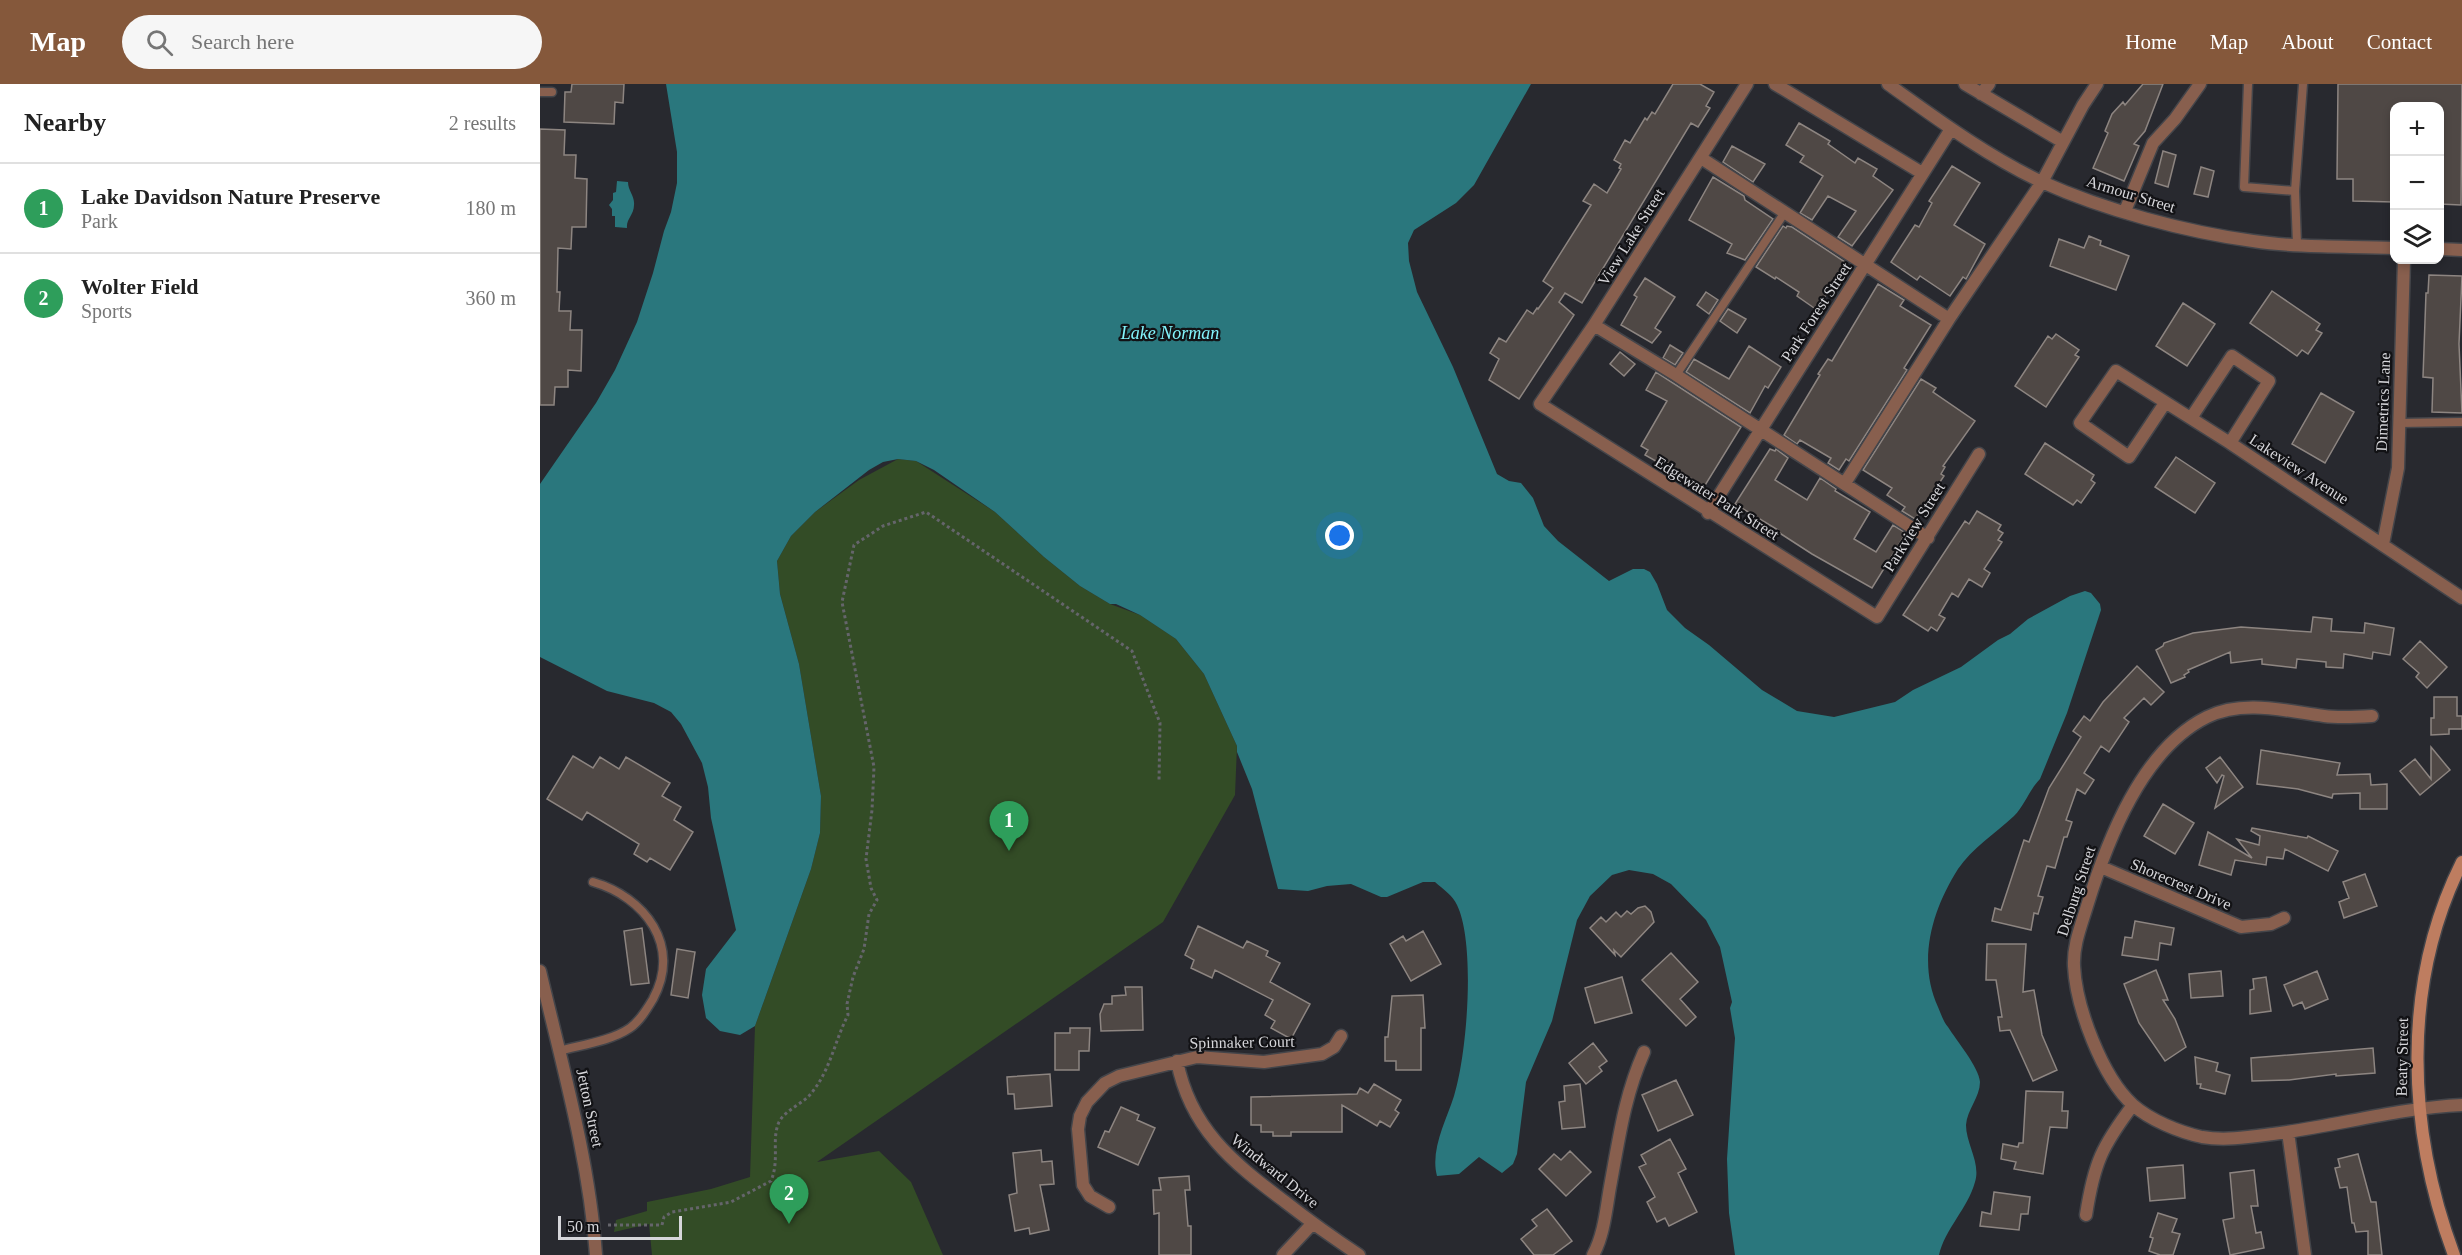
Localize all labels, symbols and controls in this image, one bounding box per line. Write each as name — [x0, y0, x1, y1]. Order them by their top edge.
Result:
search box — [122, 15, 542, 69]
text: Map — [30, 26, 86, 57]
icon: search — [143, 26, 176, 59]
text: Search here — [191, 29, 294, 54]
text: Home — [2125, 30, 2177, 54]
text: Map — [2210, 30, 2248, 54]
text: About — [2281, 30, 2334, 54]
text: Contact — [2367, 30, 2432, 54]
map controls — [2390, 102, 2444, 264]
button: + — [2390, 102, 2444, 156]
text: Nearby — [24, 108, 106, 137]
text: 2 results — [449, 112, 516, 134]
button: − — [2390, 156, 2444, 210]
street label: Armour Street — [2085, 172, 2178, 216]
text: Lake Davidson Nature Preserve — [81, 184, 380, 209]
street label: View Lake Street — [1594, 185, 1668, 289]
text: 1 — [39, 197, 49, 219]
text: 180 m — [465, 197, 516, 219]
text: Park — [81, 210, 118, 232]
button: layers — [2390, 210, 2444, 264]
street label: Park Forest Street — [1778, 259, 1855, 365]
text: Wolter Field — [81, 274, 199, 299]
text: 2 — [39, 287, 49, 309]
text: 360 m — [465, 287, 516, 309]
text: Sports — [81, 300, 132, 322]
water label: Lake Norman — [1120, 323, 1219, 343]
street label: Dimetrics Lane — [2373, 352, 2393, 452]
street label: Lakeview Avenue — [2246, 431, 2352, 507]
street label: Edgewater Park Street — [1651, 453, 1783, 544]
street label: Parkview Street — [1880, 479, 1948, 575]
your location — [1325, 521, 1354, 550]
pin: 1 — [990, 802, 1028, 851]
street label: Delburg Street — [2053, 843, 2100, 938]
street label: Shorecrest Drive — [2128, 855, 2234, 913]
street label: Beaty Street — [2393, 1017, 2412, 1096]
street label: Spinnaker Court — [1189, 1033, 1295, 1052]
street label: Jetton Street — [573, 1067, 607, 1149]
street label: Windward Drive — [1228, 1131, 1322, 1211]
pin: 2 — [770, 1174, 808, 1224]
scale bar — [558, 1213, 682, 1240]
text: 50 m — [567, 1218, 599, 1235]

